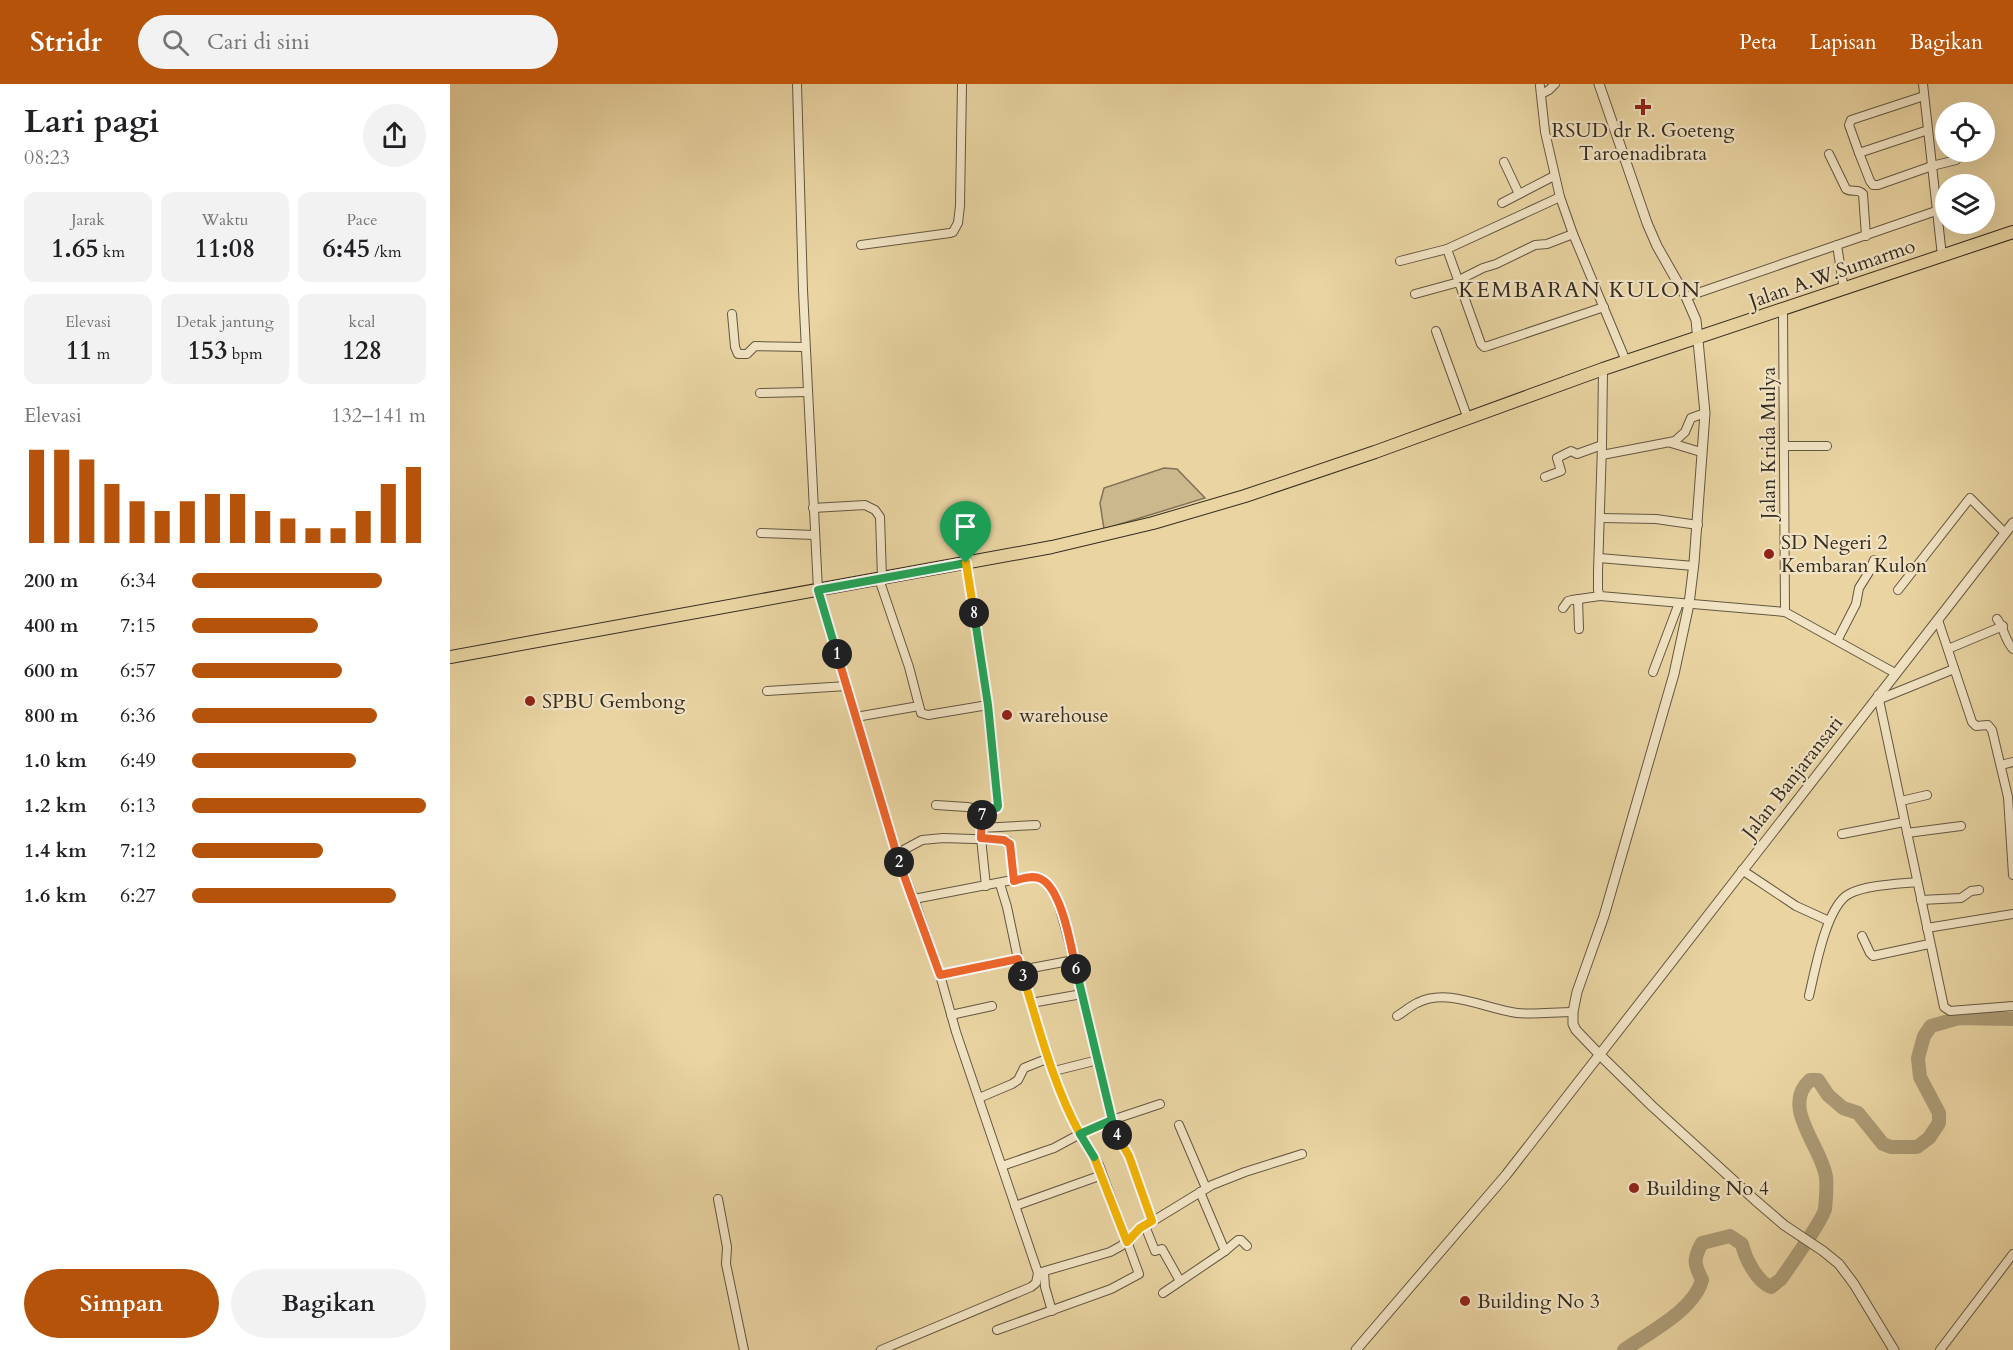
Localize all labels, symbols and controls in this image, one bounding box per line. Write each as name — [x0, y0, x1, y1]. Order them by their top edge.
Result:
search box — [138, 15, 558, 69]
text: Stridr — [30, 23, 102, 61]
icon: search — [159, 26, 192, 59]
text: Cari di sini — [207, 27, 310, 57]
text: Peta — [1739, 28, 1777, 57]
text: Lapisan — [1810, 28, 1877, 57]
text: Bagikan — [1910, 28, 1983, 57]
marker: RSUD dr R. Goeteng Taroenadibrata — [1634, 98, 1652, 116]
text: Lari pagi — [24, 99, 159, 144]
map controls — [1935, 102, 1995, 234]
button: locate — [1935, 102, 1995, 162]
button: share — [363, 104, 426, 167]
place label: RSUD dr R. Goeteng Taroenadibrata — [1551, 117, 1735, 167]
text: 08:23 — [24, 144, 70, 171]
button: layers — [1935, 174, 1995, 234]
text: Jarak — [71, 209, 105, 231]
text: Waktu — [202, 209, 248, 231]
text: Pace — [347, 209, 377, 231]
text: 1.65 — [51, 231, 99, 266]
text: 11:08 — [195, 231, 255, 266]
text: 6:45 — [322, 231, 370, 266]
street label: Jalan A.W.Sumarmo — [1743, 232, 1919, 316]
text: km — [99, 241, 125, 263]
text: /km — [370, 241, 402, 263]
district label: KEMBARAN KULON — [1458, 275, 1702, 305]
text: Elevasi — [65, 311, 111, 333]
text: Detak jantung — [176, 311, 274, 333]
text: kcal — [349, 311, 375, 333]
text: 11 — [66, 333, 92, 368]
text: 153 — [188, 333, 228, 368]
text: 128 — [342, 333, 382, 368]
text: m — [92, 343, 110, 365]
text: bpm — [228, 343, 262, 365]
street label: Jalan Krida Mulya — [1755, 366, 1782, 522]
text: Elevasi — [24, 402, 82, 429]
text: 132–141 m — [331, 402, 426, 429]
pin — [940, 501, 991, 563]
icon: arrive — [949, 510, 982, 543]
place label: SD Negeri 2 Kembaran Kulon — [1781, 529, 1928, 579]
marker: SD Negeri 2 Kembaran Kulon — [1762, 547, 1776, 561]
text: 200 m — [24, 567, 79, 594]
text: 6:34 — [120, 567, 156, 594]
pin: 8 — [959, 598, 989, 628]
text: 8 — [970, 602, 978, 624]
text: 400 m — [24, 612, 79, 639]
text: 7:15 — [120, 612, 156, 639]
pin: 1 — [822, 639, 852, 669]
text: 1 — [833, 643, 841, 665]
text: 600 m — [24, 657, 79, 684]
text: 6:57 — [120, 657, 156, 684]
place label: SPBU Gembong — [542, 688, 686, 715]
marker: SPBU Gembong — [523, 694, 537, 708]
text: 800 m — [24, 702, 79, 729]
text: 6:36 — [120, 702, 156, 729]
place label: warehouse — [1019, 702, 1109, 729]
marker: warehouse — [1000, 708, 1014, 722]
street label: Jalan Banjaransari — [1734, 710, 1849, 847]
text: 1.0 km — [24, 747, 87, 774]
text: 6:49 — [120, 747, 156, 774]
text: 1.2 km — [24, 792, 87, 819]
text: 6:13 — [120, 792, 156, 819]
pin: 7 — [967, 800, 997, 830]
text: 7 — [978, 804, 986, 826]
text: 1.4 km — [24, 837, 87, 864]
text: 7:12 — [120, 837, 156, 864]
pin: 2 — [884, 847, 914, 877]
text: 2 — [895, 851, 903, 873]
text: 1.6 km — [24, 882, 87, 909]
text: 6:27 — [120, 882, 156, 909]
pin: 6 — [1061, 954, 1091, 984]
text: 6 — [1072, 958, 1080, 980]
pin: 3 — [1008, 961, 1038, 991]
text: 3 — [1019, 965, 1027, 987]
pin: 4 — [1102, 1120, 1132, 1150]
text: 4 — [1113, 1124, 1121, 1146]
place label: Building No 4 — [1646, 1175, 1769, 1202]
marker: Building No 4 — [1627, 1181, 1641, 1195]
button: Simpan — [24, 1269, 219, 1338]
button: Bagikan — [231, 1269, 426, 1338]
place label: Building No 3 — [1477, 1288, 1600, 1315]
marker: Building No 3 — [1458, 1294, 1472, 1308]

